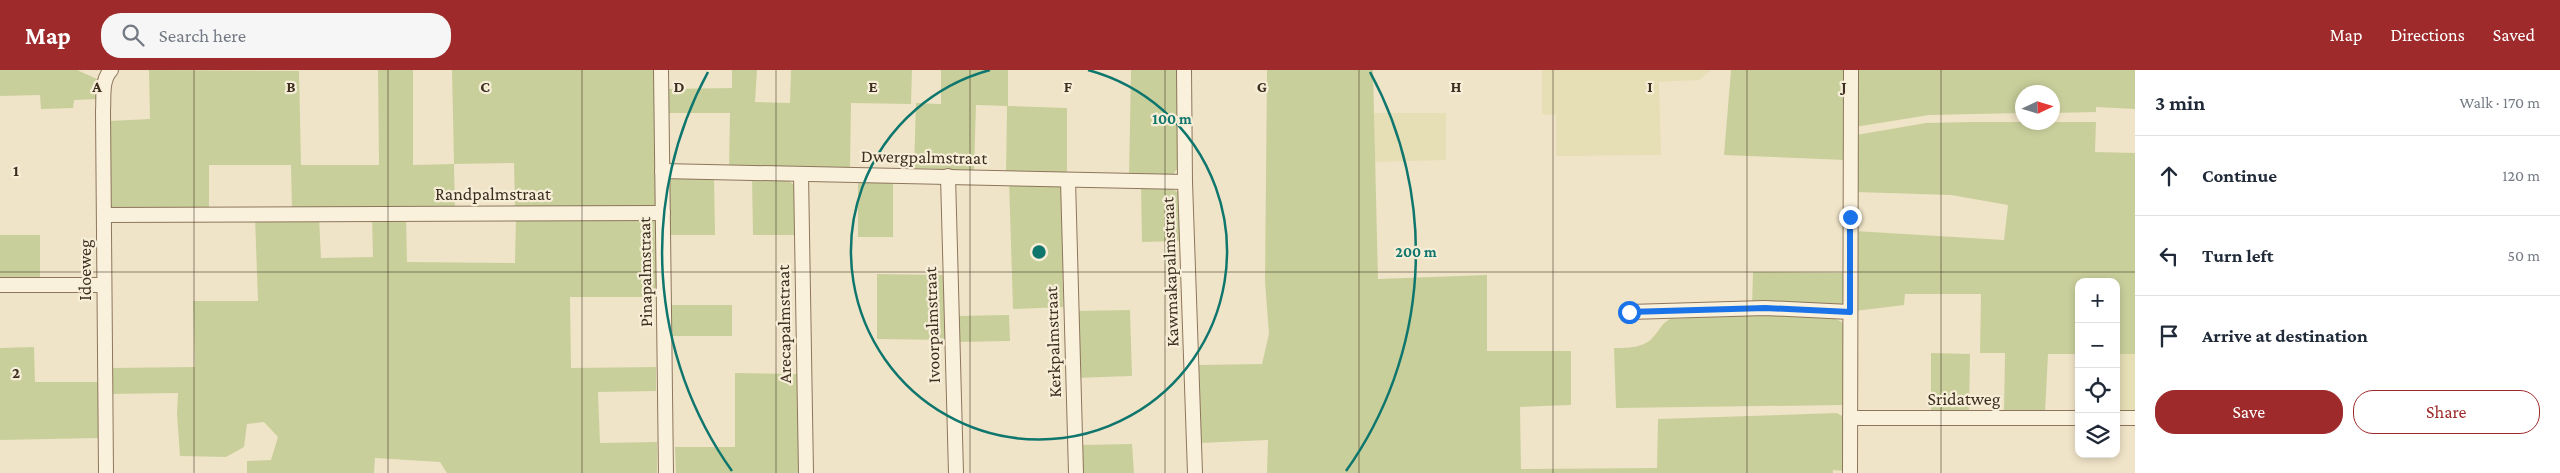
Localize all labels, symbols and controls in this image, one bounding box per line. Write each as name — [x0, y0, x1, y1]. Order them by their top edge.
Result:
search box — [101, 13, 451, 58]
icon: search — [119, 21, 147, 49]
text: Map — [25, 22, 71, 49]
text: Search here — [159, 25, 246, 46]
text: Map — [2330, 25, 2362, 45]
text: Directions — [2390, 25, 2465, 45]
text: Saved — [2493, 25, 2535, 45]
text: A — [91, 78, 102, 95]
text: B — [286, 78, 296, 95]
text: C — [480, 78, 490, 95]
text: D — [673, 78, 685, 95]
text: E — [868, 78, 878, 95]
text: F — [1064, 78, 1073, 95]
text: G — [1257, 78, 1267, 95]
text: H — [1451, 78, 1462, 95]
text: I — [1647, 78, 1653, 95]
text: J — [1839, 78, 1847, 95]
north arrow — [2015, 85, 2060, 130]
text: 3 min — [2155, 91, 2205, 115]
text: Walk · 170 m — [2460, 94, 2540, 111]
text: 100 m — [1152, 111, 1192, 127]
street label: Dwergpalmstraat — [861, 146, 988, 168]
text: 1 — [13, 162, 19, 179]
icon: ahead — [2155, 162, 2183, 190]
text: Continue — [2202, 165, 2277, 186]
text: 120 m — [2502, 167, 2540, 184]
street label: Randpalmstraat — [435, 184, 552, 204]
street label: Kawmakapalmstraat — [1157, 196, 1183, 347]
route end — [1839, 206, 1862, 229]
street label: Pinapalmstraat — [634, 216, 656, 327]
street label: Idoeweg — [75, 239, 95, 301]
icon: left — [2155, 242, 2183, 270]
centre of rings — [1030, 243, 1048, 261]
text: 200 m — [1395, 244, 1437, 260]
text: Turn left — [2202, 245, 2274, 266]
text: 50 m — [2508, 247, 2540, 264]
street label: Arecapalmstraat — [773, 263, 795, 383]
street label: Ivoorpalmstraat — [920, 265, 944, 384]
map controls — [2075, 278, 2120, 458]
button: + — [2075, 278, 2120, 323]
street label: Kerkpalmstraat — [1041, 285, 1065, 398]
route start — [1618, 301, 1641, 324]
icon: arrive — [2155, 322, 2183, 350]
button: − — [2075, 323, 2120, 368]
text: Arrive at destination — [2202, 325, 2368, 346]
text: 2 — [12, 364, 20, 381]
button: locate — [2075, 368, 2120, 413]
street label: Sridatweg — [1928, 389, 2001, 409]
button: Save — [2155, 390, 2343, 434]
button: Share — [2353, 390, 2540, 434]
button: layers — [2075, 413, 2120, 458]

